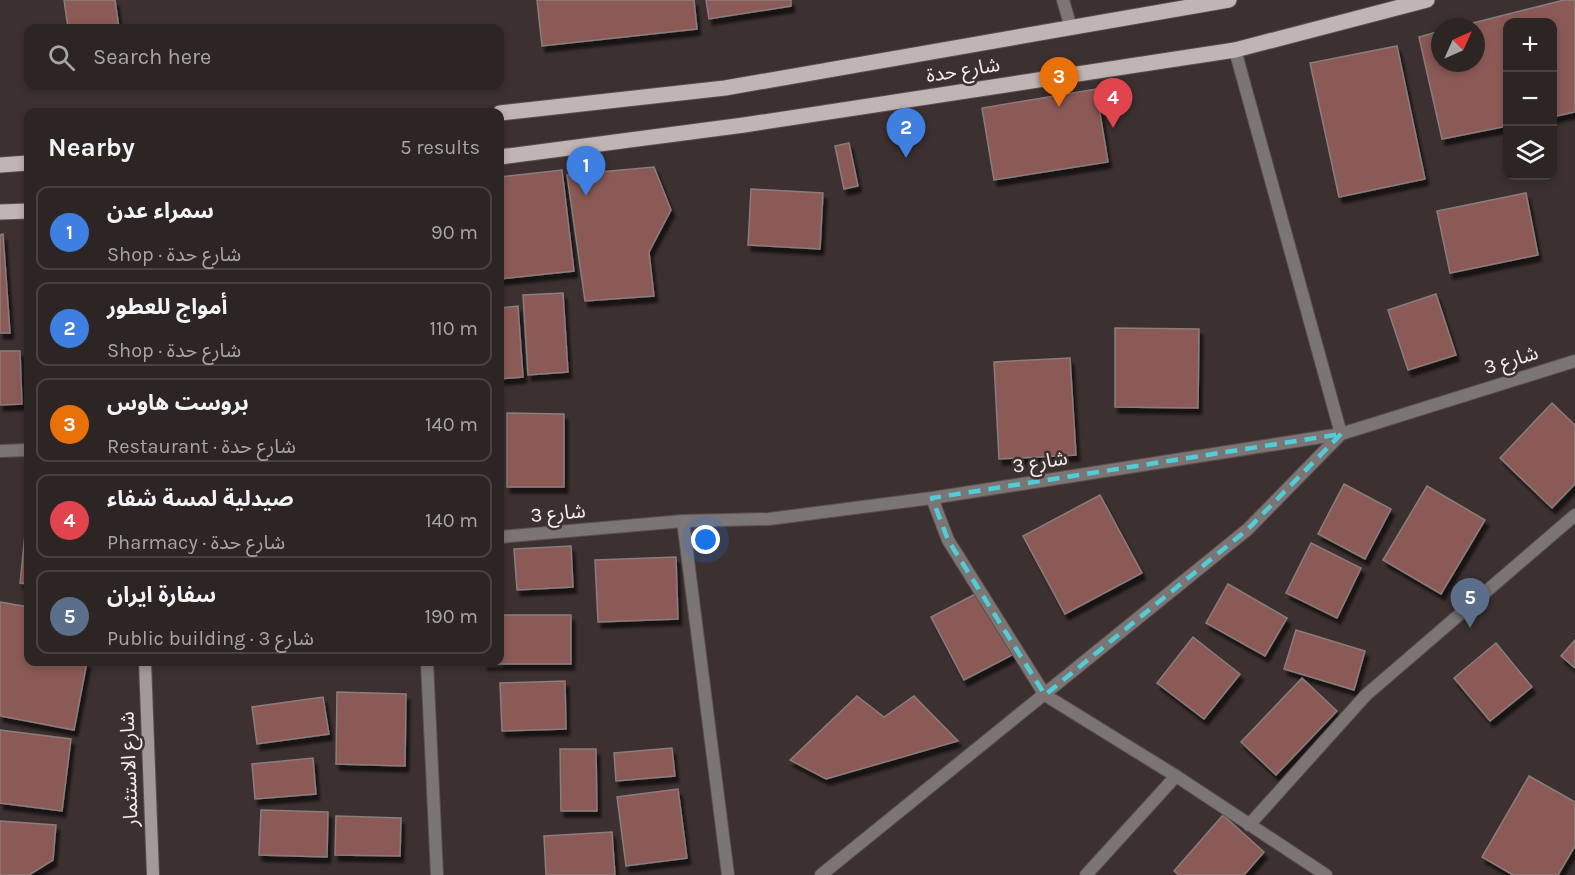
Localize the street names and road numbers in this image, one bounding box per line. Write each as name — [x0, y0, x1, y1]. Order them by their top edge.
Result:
street label: شارع حدة — [925, 53, 1002, 90]
street label: شارع 3 — [1481, 341, 1542, 382]
street label: شارع 3 — [1011, 446, 1070, 481]
street label: شارع 3 — [529, 499, 587, 530]
street label: شارع الاستثمار — [115, 711, 146, 828]

